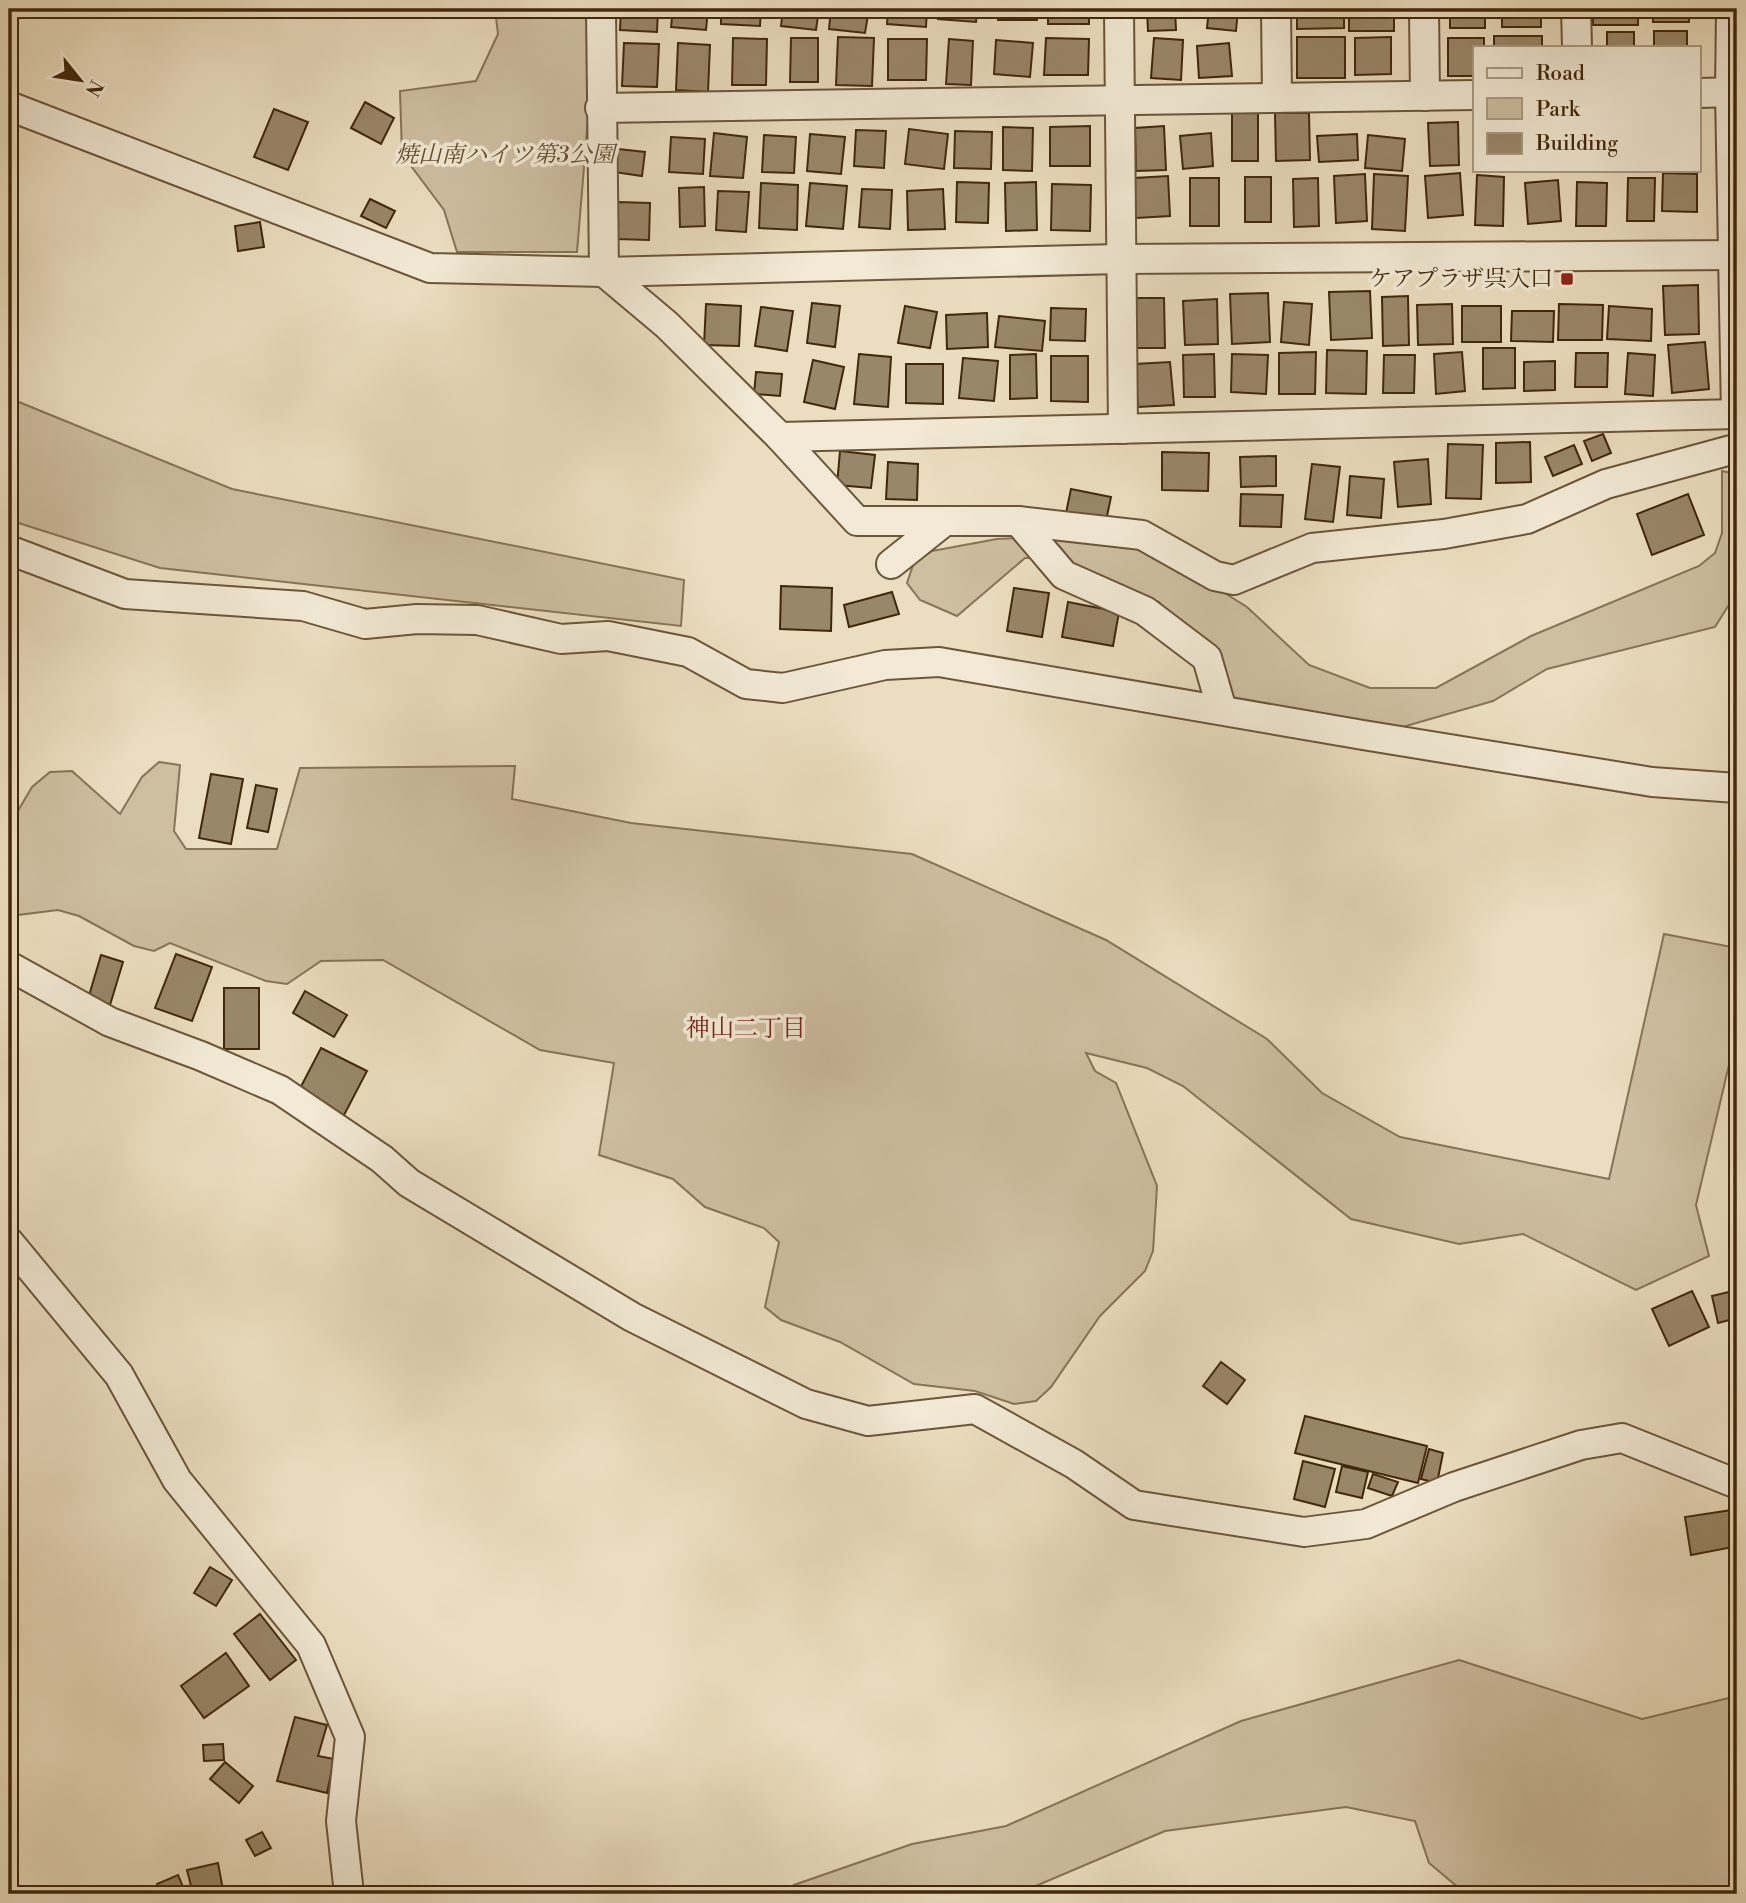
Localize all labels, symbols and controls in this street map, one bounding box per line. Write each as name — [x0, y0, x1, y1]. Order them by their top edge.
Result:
north arrow — [46, 46, 116, 116]
legend — [1473, 46, 1700, 172]
text: Road — [1536, 61, 1585, 87]
text: N — [80, 75, 108, 101]
text: Park — [1536, 97, 1581, 123]
text: Building — [1535, 131, 1618, 157]
park label: 焼山南ハイツ第3公園 — [395, 141, 619, 169]
place label: ケアプラザ呉入口 — [1369, 265, 1553, 293]
marker: ケアプラザ呉入口 — [1559, 271, 1575, 287]
district label: 神山二丁目 — [686, 1014, 806, 1044]

